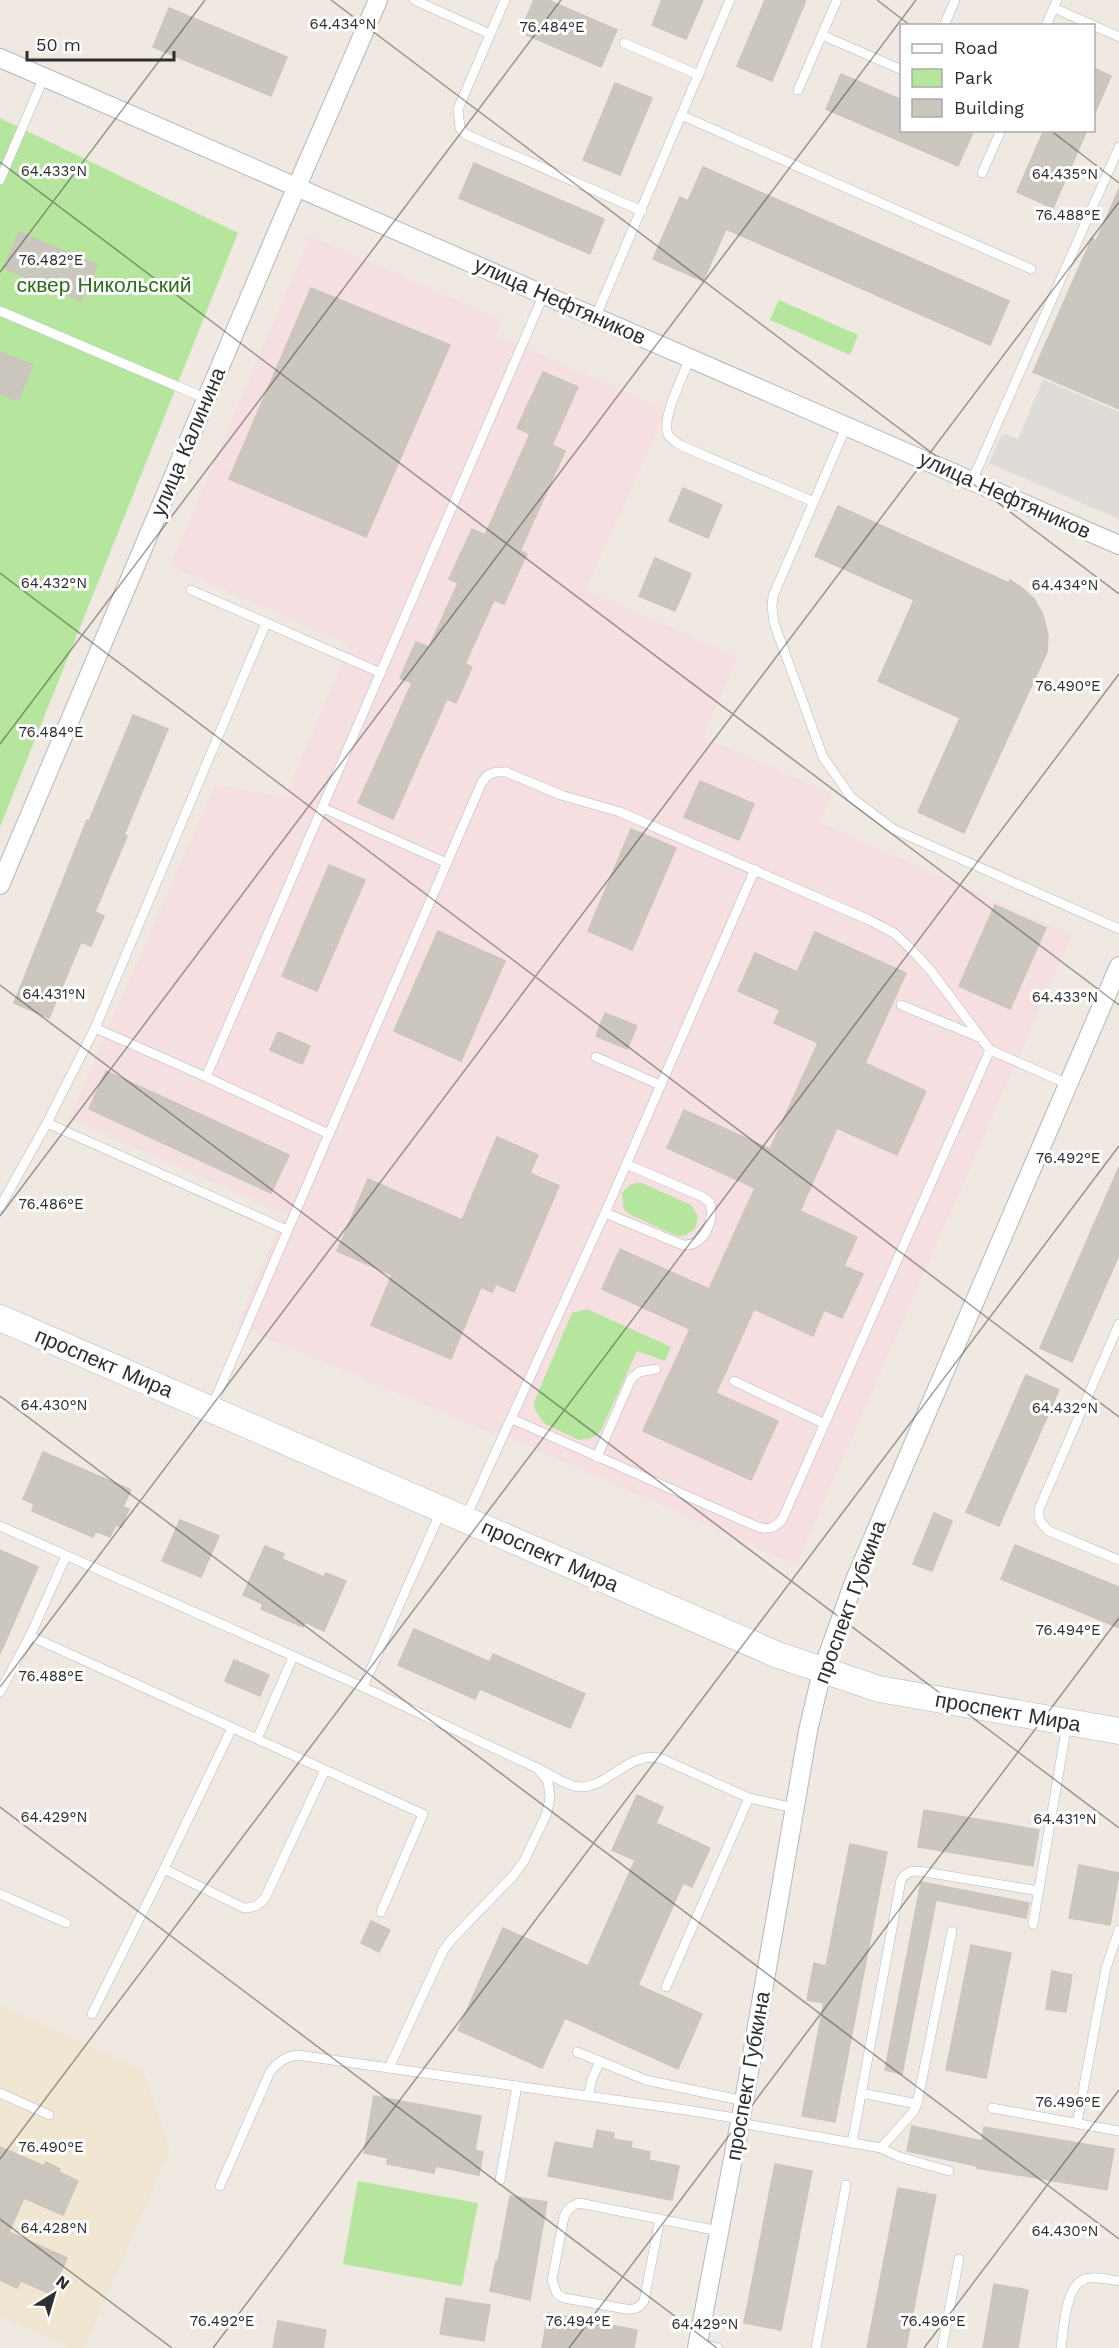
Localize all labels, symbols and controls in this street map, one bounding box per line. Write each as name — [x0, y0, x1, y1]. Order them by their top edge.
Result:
text: 64.434°N — [310, 15, 376, 33]
text: 76.484°E — [519, 18, 585, 36]
scale bar — [27, 24, 174, 62]
legend — [900, 24, 1095, 132]
text: 50 m — [36, 34, 81, 55]
text: Road — [954, 37, 998, 58]
text: Park — [954, 67, 993, 88]
text: Building — [954, 97, 1024, 118]
text: 64.433°N — [21, 162, 87, 180]
text: 64.435°N — [1032, 165, 1098, 183]
text: 76.488°E — [1035, 206, 1101, 224]
text: 76.482°E — [19, 251, 83, 269]
street label: улица Нефтяников — [471, 251, 650, 350]
park label: сквер Никольский — [16, 272, 192, 297]
street label: улица Калинина — [145, 363, 230, 520]
street label: улица Нефтяников — [916, 445, 1095, 544]
text: 64.432°N — [21, 574, 87, 592]
text: 64.434°N — [1032, 576, 1098, 594]
text: 76.490°E — [1035, 677, 1101, 695]
text: 76.484°E — [18, 723, 84, 741]
text: 64.431°N — [22, 985, 86, 1003]
text: 64.433°N — [1032, 988, 1098, 1006]
text: 76.492°E — [1036, 1149, 1100, 1167]
text: 76.486°E — [18, 1195, 84, 1213]
street label: проспект Мира — [32, 1322, 177, 1403]
text: 64.430°N — [20, 1396, 88, 1414]
text: 64.432°N — [1032, 1399, 1098, 1417]
street label: проспект Мира — [478, 1514, 623, 1597]
street label: проспект Губкина — [808, 1517, 891, 1687]
text: 76.494°E — [1035, 1621, 1101, 1639]
text: 76.488°E — [18, 1667, 84, 1685]
street label: проспект Мира — [933, 1686, 1083, 1737]
text: 64.429°N — [20, 1808, 88, 1826]
text: 64.431°N — [1033, 1810, 1097, 1828]
street label: проспект Губкина — [720, 1989, 775, 2162]
text: 76.496°E — [1035, 2093, 1101, 2111]
text: 76.490°E — [18, 2138, 84, 2156]
text: 64.428°N — [20, 2219, 88, 2237]
text: 64.430°N — [1031, 2222, 1099, 2240]
north arrow — [24, 2264, 84, 2324]
text: N — [52, 2271, 73, 2294]
text: 76.492°E — [190, 2312, 254, 2330]
text: 76.494°E — [545, 2312, 611, 2330]
text: 76.496°E — [900, 2312, 966, 2330]
text: 64.429°N — [671, 2315, 739, 2333]

